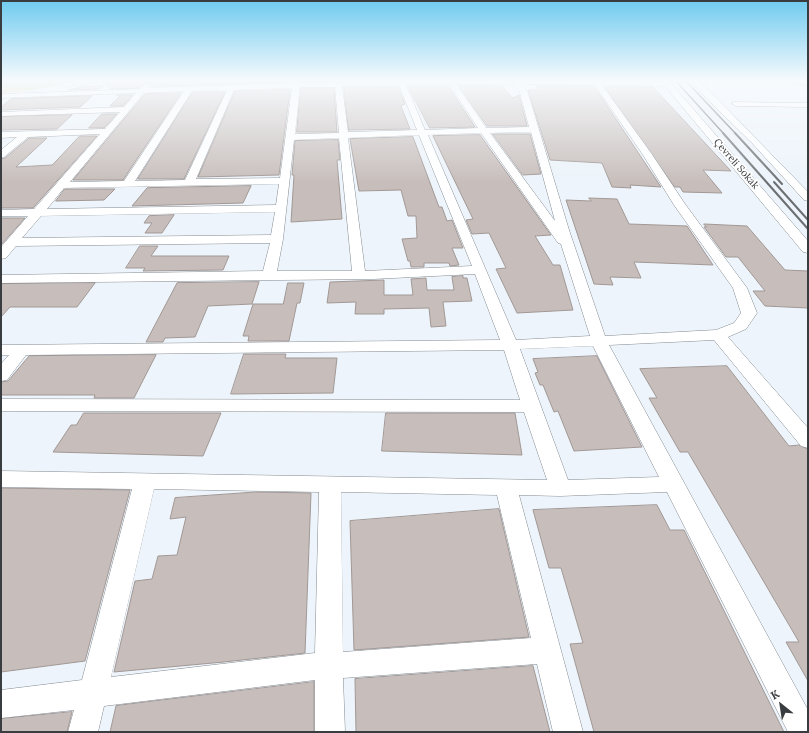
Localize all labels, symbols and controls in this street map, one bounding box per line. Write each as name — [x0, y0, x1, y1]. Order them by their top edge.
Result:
street label: Çevreli Sokak — [711, 136, 761, 192]
north arrow — [761, 685, 801, 725]
text: K — [768, 687, 782, 703]

